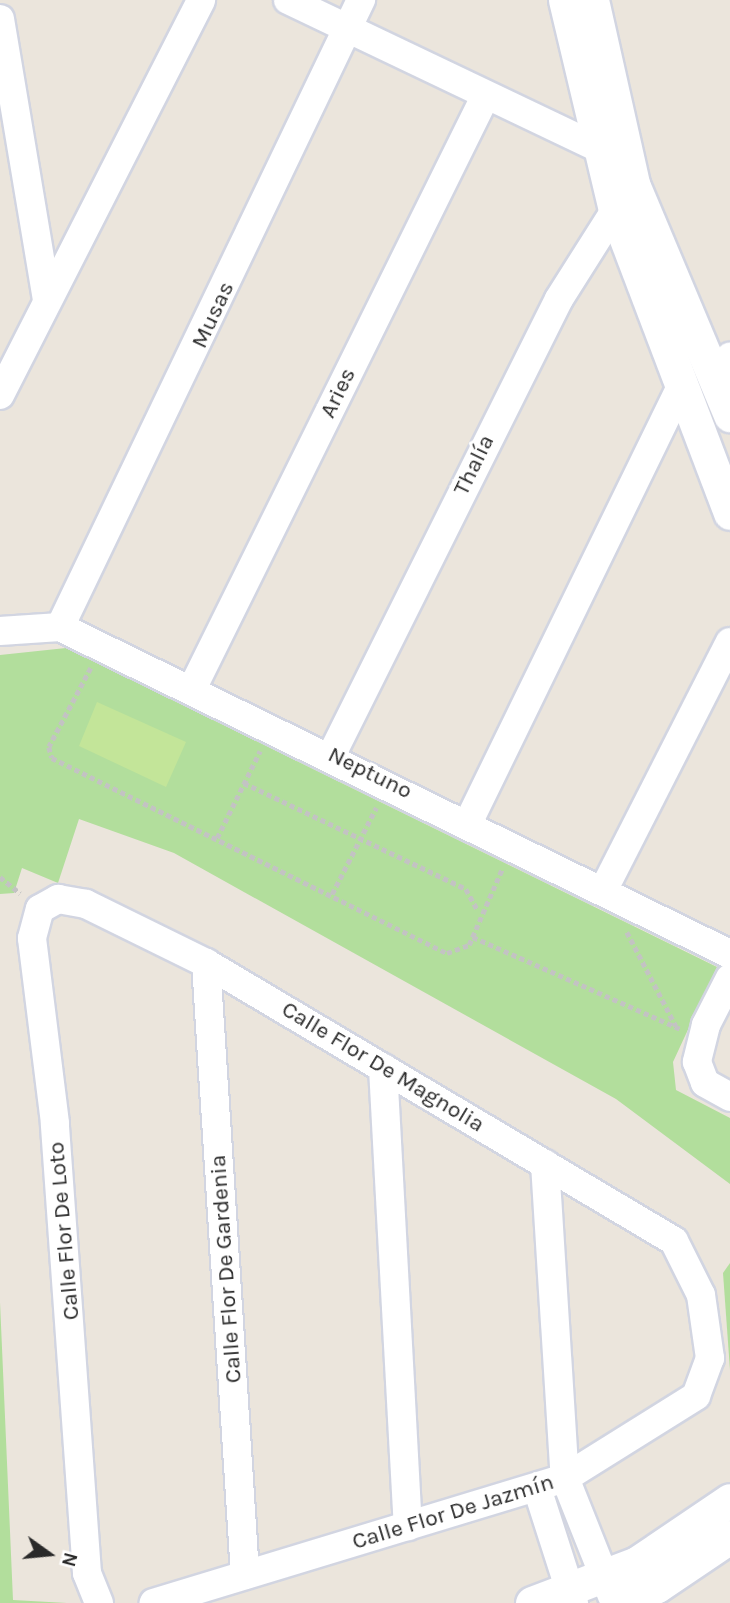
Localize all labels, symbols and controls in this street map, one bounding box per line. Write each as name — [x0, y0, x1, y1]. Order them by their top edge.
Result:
street label: Musas — [186, 277, 240, 353]
street label: Aries — [314, 363, 362, 423]
street label: Thalía — [448, 430, 500, 500]
street label: Neptuno — [324, 741, 416, 805]
street label: Calle Flor De Magnolia — [277, 995, 489, 1139]
street label: Calle Flor De Loto — [42, 1141, 86, 1321]
street label: Calle Flor De Gardenia — [204, 1154, 248, 1384]
street label: Calle Flor De Jazmín — [349, 1468, 557, 1556]
north arrow — [14, 1519, 84, 1589]
text: N — [57, 1550, 82, 1569]

